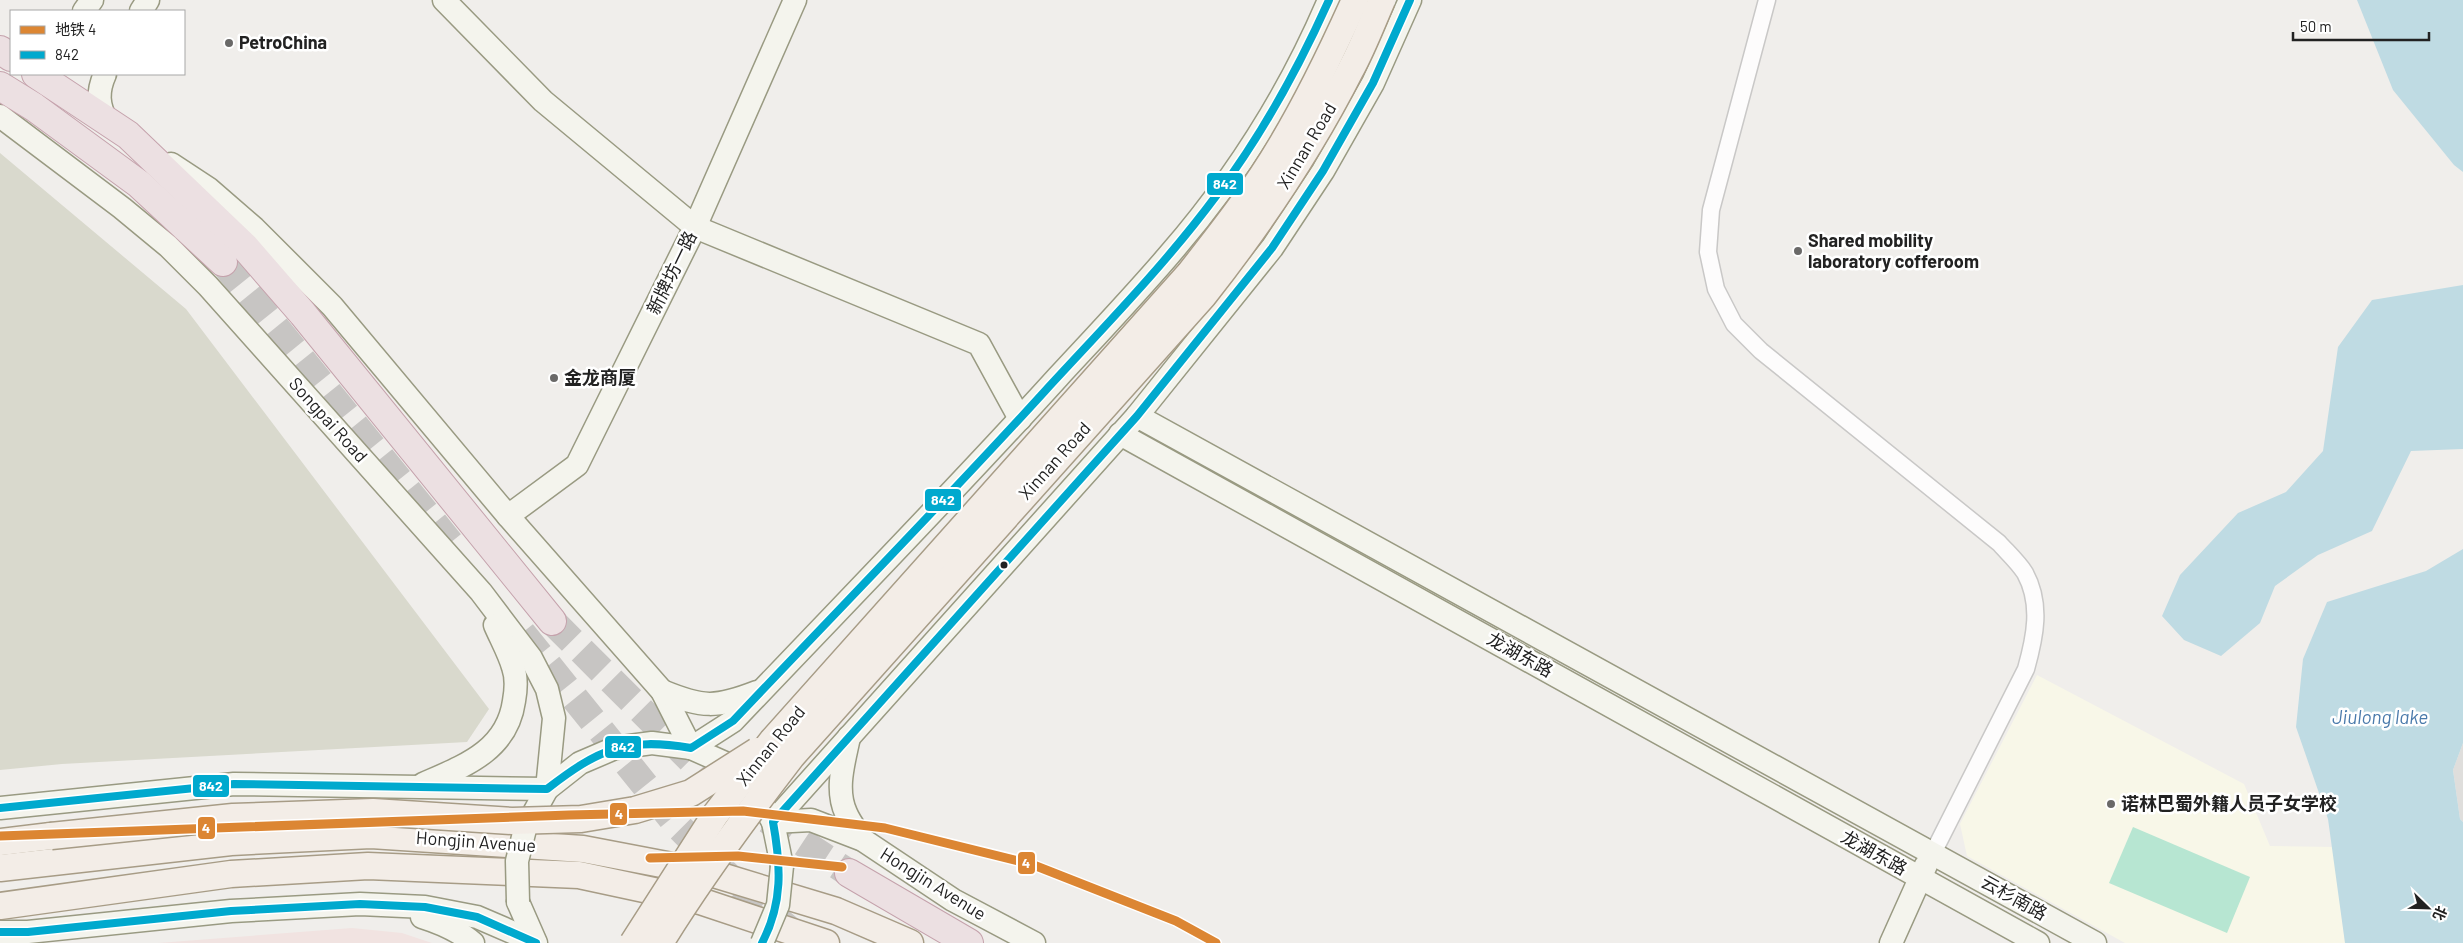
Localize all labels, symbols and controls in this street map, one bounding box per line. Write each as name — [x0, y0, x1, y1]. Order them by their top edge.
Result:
legend — [10, 10, 185, 75]
scale bar — [2293, 10, 2429, 42]
text: 50 m — [2300, 17, 2332, 35]
text: 地铁 4 — [55, 20, 96, 38]
place label: PetroChina — [239, 31, 327, 53]
marker: PetroChina — [223, 37, 235, 49]
text: 842 — [55, 45, 79, 63]
street label: Xinnan Road — [1272, 98, 1341, 193]
line badge: 842 — [1206, 172, 1244, 196]
text: 842 — [1213, 175, 1237, 192]
street label: 新牌坊一路 — [641, 227, 701, 318]
place label: Shared mobility laboratory cofferoom — [1808, 229, 1979, 272]
marker: Shared mobility laboratory cofferoom — [1792, 245, 1804, 257]
place label: 金龙商厦 — [564, 366, 636, 388]
street label: Songpai Road — [285, 372, 373, 466]
marker: 金龙商厦 — [548, 372, 560, 384]
street label: Xinnan Road — [1014, 417, 1095, 504]
line badge: 842 — [924, 488, 962, 512]
text: 842 — [931, 491, 955, 508]
unlabelled marker — [999, 560, 1009, 570]
street label: 龙湖东路 — [1484, 627, 1557, 681]
street label: Xinnan Road — [731, 701, 809, 790]
water label: Jiulong lake — [2332, 705, 2428, 728]
line badge: 842 — [604, 735, 642, 759]
text: 842 — [611, 738, 635, 755]
line badge: 842 — [192, 774, 230, 798]
text: 842 — [199, 777, 223, 794]
place label: 诺林巴蜀外籍人员子女学校 — [2121, 792, 2337, 814]
marker: 诺林巴蜀外籍人员子女学校 — [2105, 798, 2117, 810]
line badge: 4 — [609, 802, 628, 826]
text: 4 — [615, 805, 623, 822]
line badge: 4 — [197, 816, 216, 840]
text: 4 — [202, 819, 210, 836]
street label: 龙湖东路 — [1838, 825, 1911, 879]
street label: Hongjin Avenue — [415, 826, 537, 856]
street label: Hongjin Avenue — [877, 842, 990, 924]
line badge: 4 — [1017, 851, 1036, 875]
text: 4 — [1022, 854, 1030, 871]
street label: 云杉南路 — [1978, 870, 2051, 924]
north arrow — [2403, 883, 2453, 933]
text: 北 — [2430, 904, 2451, 923]

